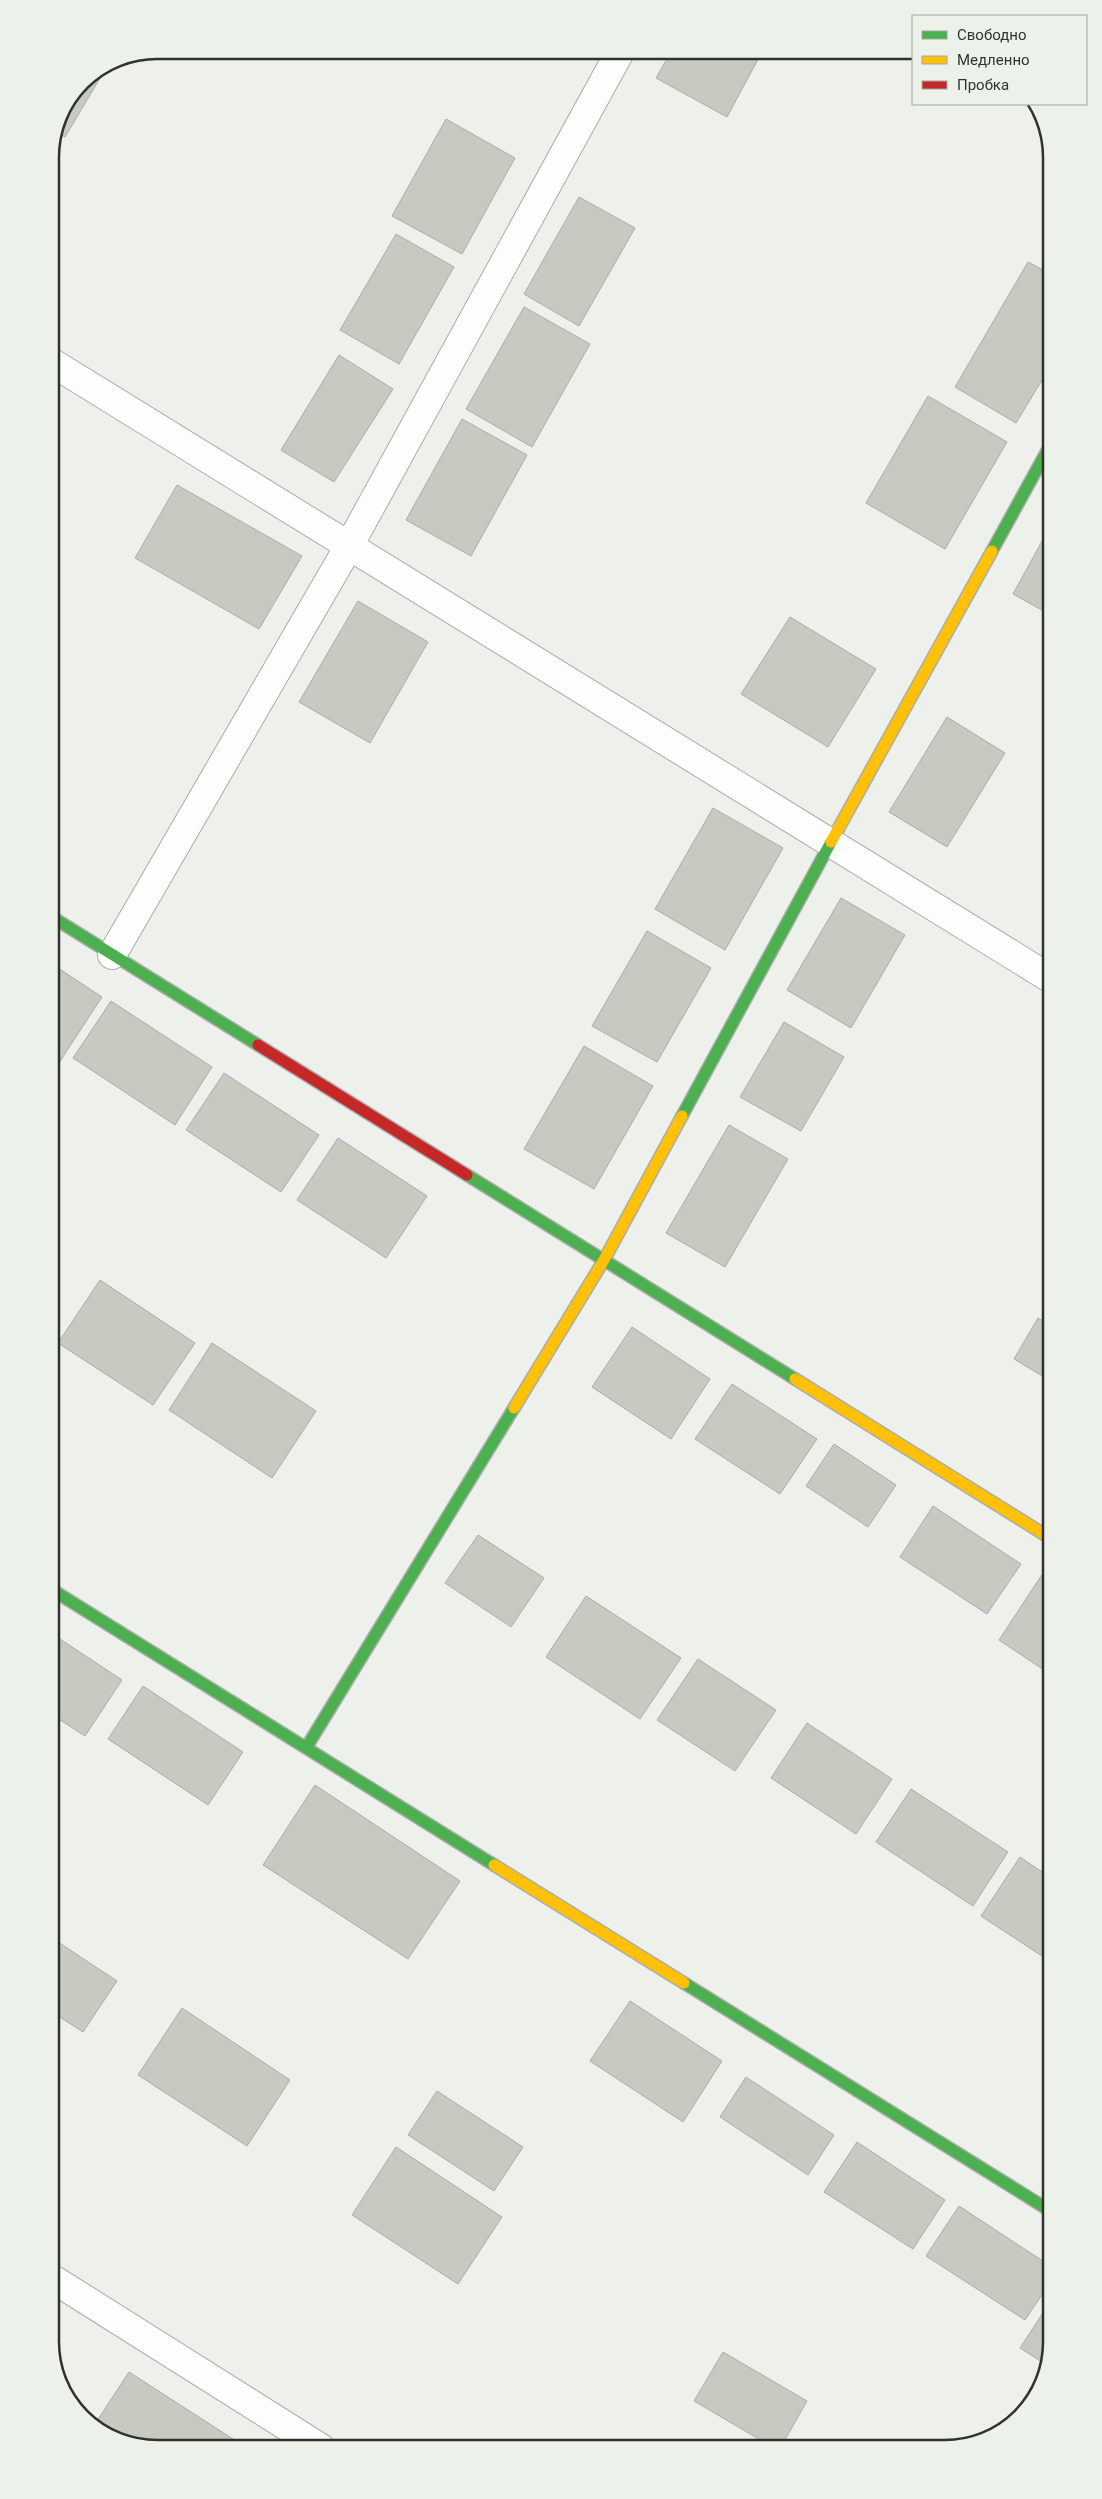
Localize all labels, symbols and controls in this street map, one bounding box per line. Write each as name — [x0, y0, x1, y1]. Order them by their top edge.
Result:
legend — [912, 15, 1087, 105]
text: Свободно — [957, 26, 1026, 44]
text: Медленно — [957, 51, 1030, 69]
text: Пробка — [957, 76, 1009, 94]

